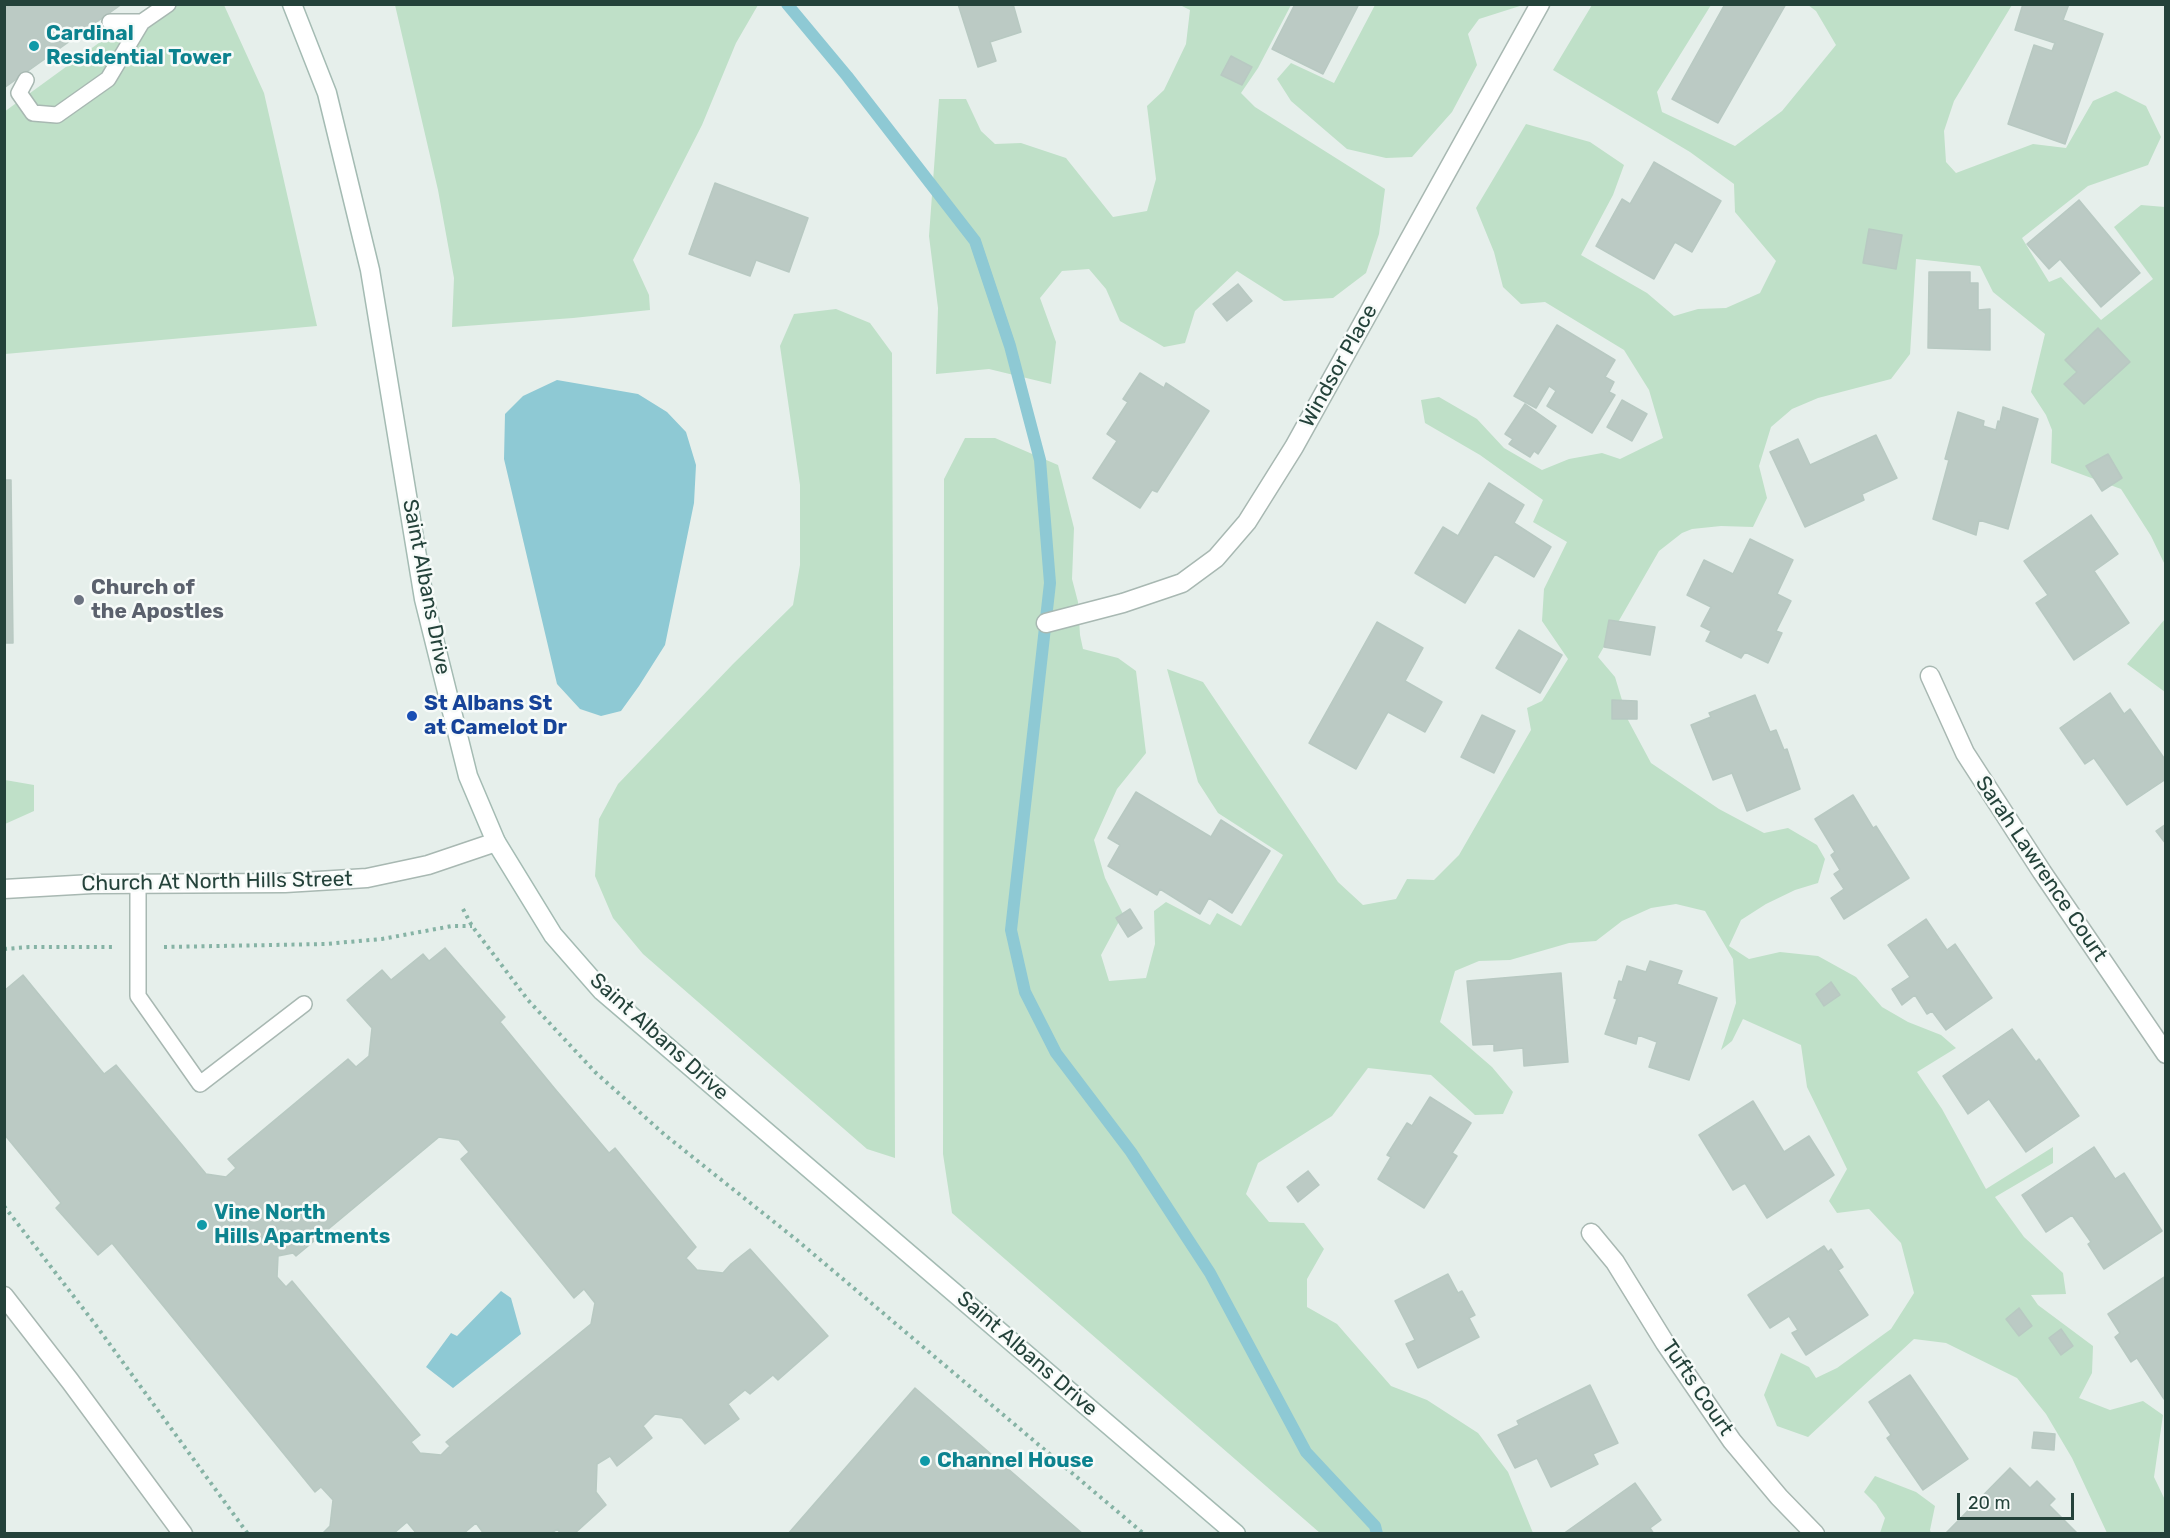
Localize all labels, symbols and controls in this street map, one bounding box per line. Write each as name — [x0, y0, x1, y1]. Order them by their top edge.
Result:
place label: Cardinal Residential Tower — [46, 21, 231, 71]
marker: Cardinal Residential Tower — [27, 39, 41, 53]
street label: Windsor Place — [1295, 300, 1383, 432]
street label: Saint Albans Drive — [397, 497, 455, 677]
place label: Church of the Apostles — [91, 575, 224, 625]
marker: Church of the Apostles — [72, 593, 86, 607]
place label: St Albans St at Camelot Dr — [424, 691, 567, 741]
marker: St Albans St at Camelot Dr — [405, 709, 419, 723]
street label: Sarah Lawrence Court — [1970, 772, 2112, 966]
street label: Church At North Hills Street — [81, 867, 353, 897]
street label: Saint Albans Drive — [584, 968, 734, 1106]
place label: Vine North Hills Apartments — [214, 1200, 390, 1250]
marker: Vine North Hills Apartments — [195, 1218, 209, 1232]
street label: Saint Albans Drive — [952, 1286, 1102, 1422]
street label: Tufts Court — [1656, 1335, 1738, 1441]
place label: Channel House — [937, 1448, 1094, 1474]
marker: Channel House — [918, 1454, 932, 1468]
scale bar — [1960, 1481, 2077, 1519]
text: 20 m — [1968, 1492, 2010, 1514]

